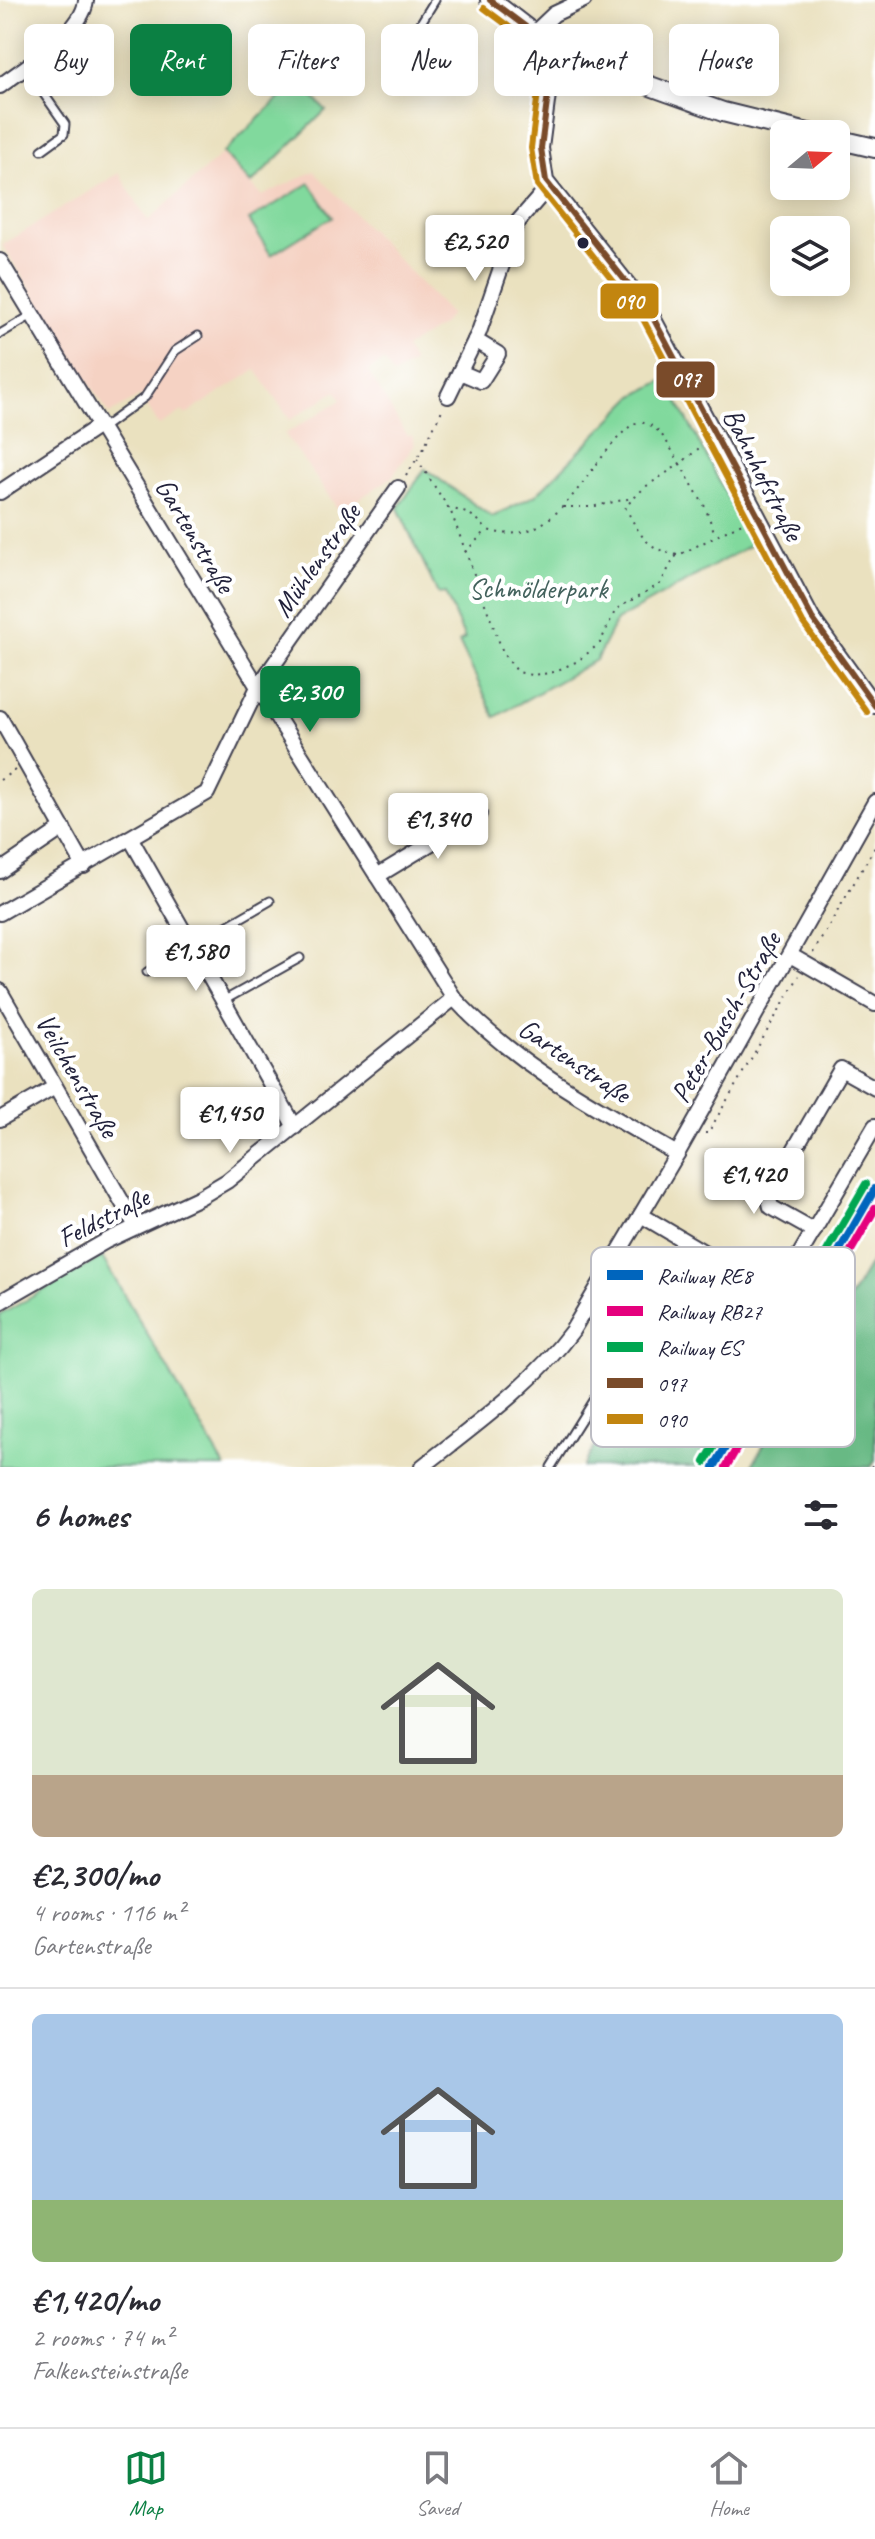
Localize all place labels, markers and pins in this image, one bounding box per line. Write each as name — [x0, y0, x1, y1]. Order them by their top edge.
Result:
pin: €2,520 — [410, 215, 540, 283]
unlabelled marker — [575, 235, 591, 251]
pin: €2,300 — [245, 666, 375, 734]
pin: €1,340 — [373, 793, 503, 861]
pin: €1,580 — [131, 925, 261, 993]
pin: €1,450 — [165, 1087, 295, 1155]
pin: €1,420 — [689, 1148, 819, 1216]

